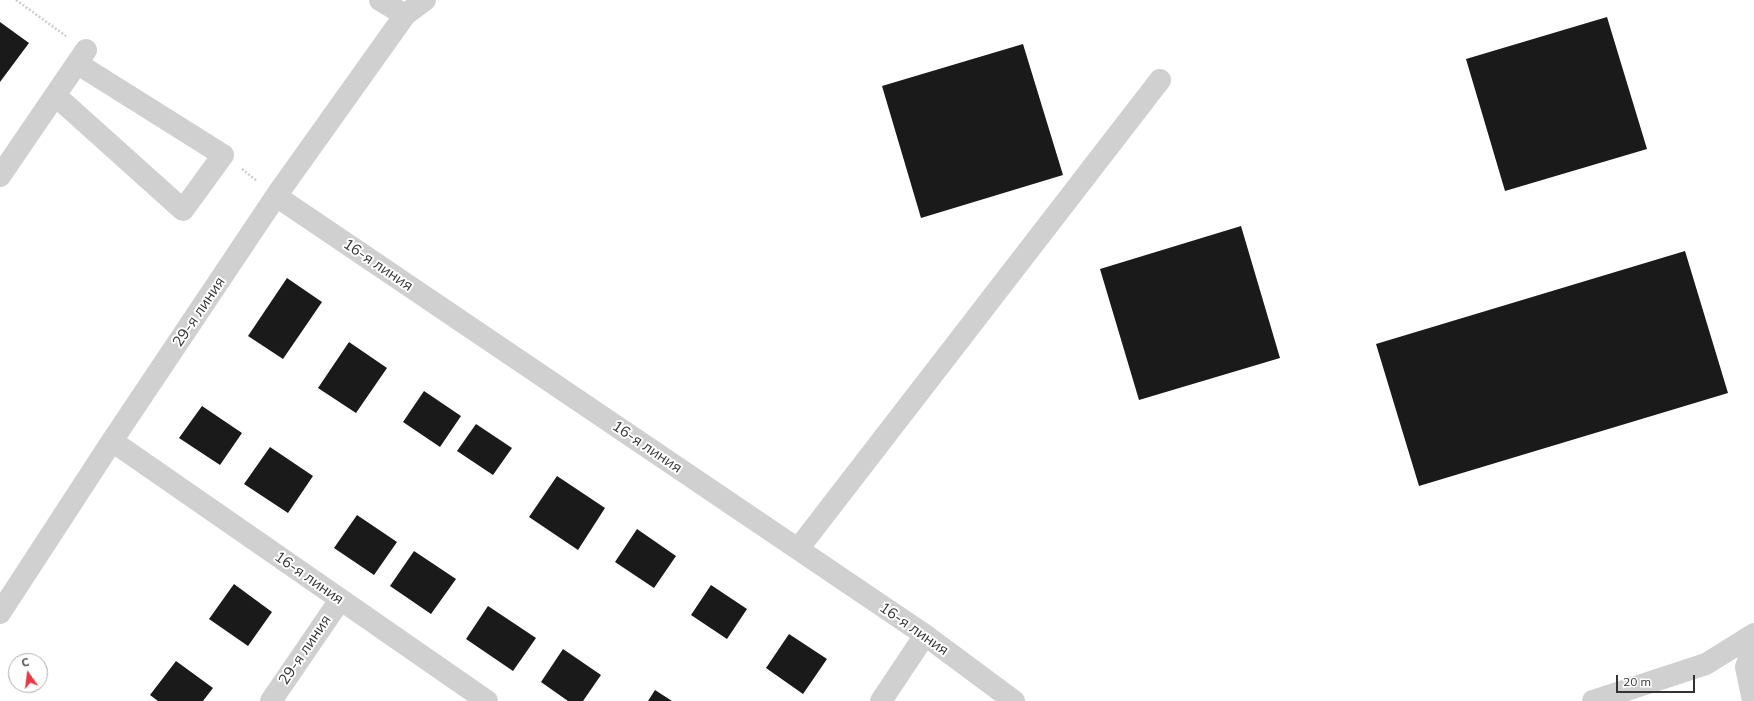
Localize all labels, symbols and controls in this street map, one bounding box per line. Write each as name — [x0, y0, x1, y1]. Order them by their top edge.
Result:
street label: 16-я линия — [340, 235, 416, 295]
street label: 29-я линия — [169, 274, 229, 350]
street label: 16-я линия — [609, 417, 685, 477]
street label: 16-я линия — [271, 548, 347, 608]
street label: 16-я линия — [876, 599, 952, 659]
street label: 29-я линия — [275, 612, 335, 688]
north arrow — [8, 653, 48, 693]
text: С — [20, 655, 31, 670]
scale bar — [1618, 667, 1697, 693]
text: 20 m — [1623, 674, 1651, 689]

